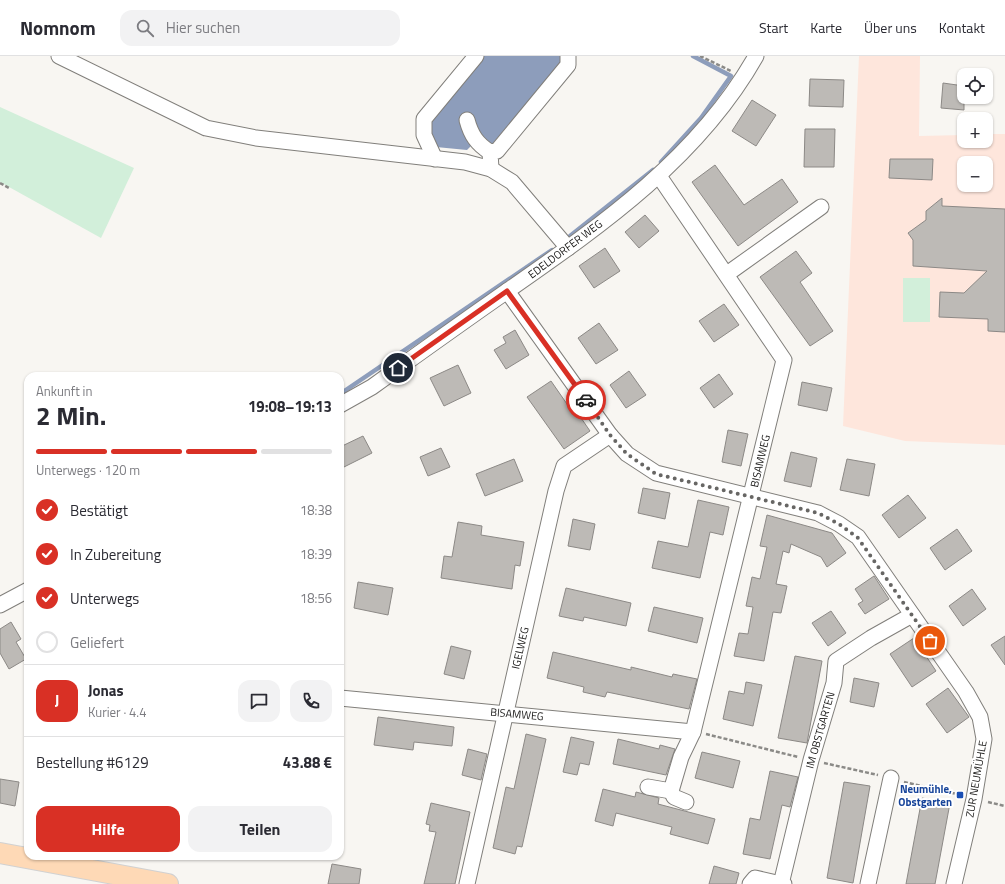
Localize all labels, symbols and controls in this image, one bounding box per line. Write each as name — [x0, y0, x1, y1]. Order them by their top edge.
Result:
search box — [120, 10, 400, 46]
text: Nomnom — [20, 13, 96, 42]
text: Hier suchen — [166, 16, 240, 39]
icon: search — [134, 17, 156, 39]
text: Start — [759, 17, 788, 38]
text: Karte — [810, 17, 842, 38]
text: Über uns — [864, 17, 917, 38]
text: Kontakt — [939, 17, 985, 38]
map controls — [957, 68, 993, 192]
button: locate — [957, 68, 993, 104]
button: + — [957, 112, 993, 148]
button: − — [957, 156, 993, 192]
street label: EDELDORFER WEG — [525, 216, 606, 282]
pin — [381, 351, 415, 385]
icon: home — [387, 357, 409, 379]
courier — [566, 380, 606, 420]
text: Ankunft in — [36, 381, 92, 401]
icon: car — [575, 389, 597, 411]
text: 19:08–19:13 — [248, 395, 332, 418]
text: 2 Min. — [36, 396, 106, 435]
street label: BISAMWEG — [746, 433, 774, 489]
text: Unterwegs · 120 m — [36, 460, 140, 480]
icon: check — [36, 499, 58, 521]
text: Bestätigt — [70, 499, 128, 522]
text: 18:38 — [300, 500, 332, 520]
icon: check — [36, 543, 58, 565]
text: In Zubereitung — [70, 543, 161, 566]
text: 18:39 — [300, 544, 332, 564]
icon: check — [36, 587, 58, 609]
text: Unterwegs — [70, 587, 139, 610]
text: 18:56 — [300, 588, 332, 608]
pin — [913, 624, 947, 658]
street label: IGELWEG — [507, 625, 533, 671]
icon: bag — [919, 630, 941, 652]
text: Geliefert — [70, 631, 124, 654]
text: Jonas — [88, 679, 123, 702]
button: chat — [238, 680, 280, 722]
button: phone — [290, 680, 332, 722]
text: J — [55, 689, 59, 712]
street label: IM OBSTGARTEN — [801, 690, 839, 770]
text: Kurier · 4.4 — [88, 702, 146, 722]
street label: BISAMWEG — [490, 704, 545, 724]
street label: ZUR NEUMÜHLE — [961, 739, 991, 819]
text: Bestellung #6129 — [36, 751, 149, 774]
text: 43.88 € — [283, 751, 332, 774]
place label: Neumühle, Obstgarten — [898, 781, 952, 810]
marker: Neumühle, Obstgarten — [955, 790, 965, 800]
button: Hilfe — [36, 806, 180, 852]
button: Teilen — [188, 806, 332, 852]

